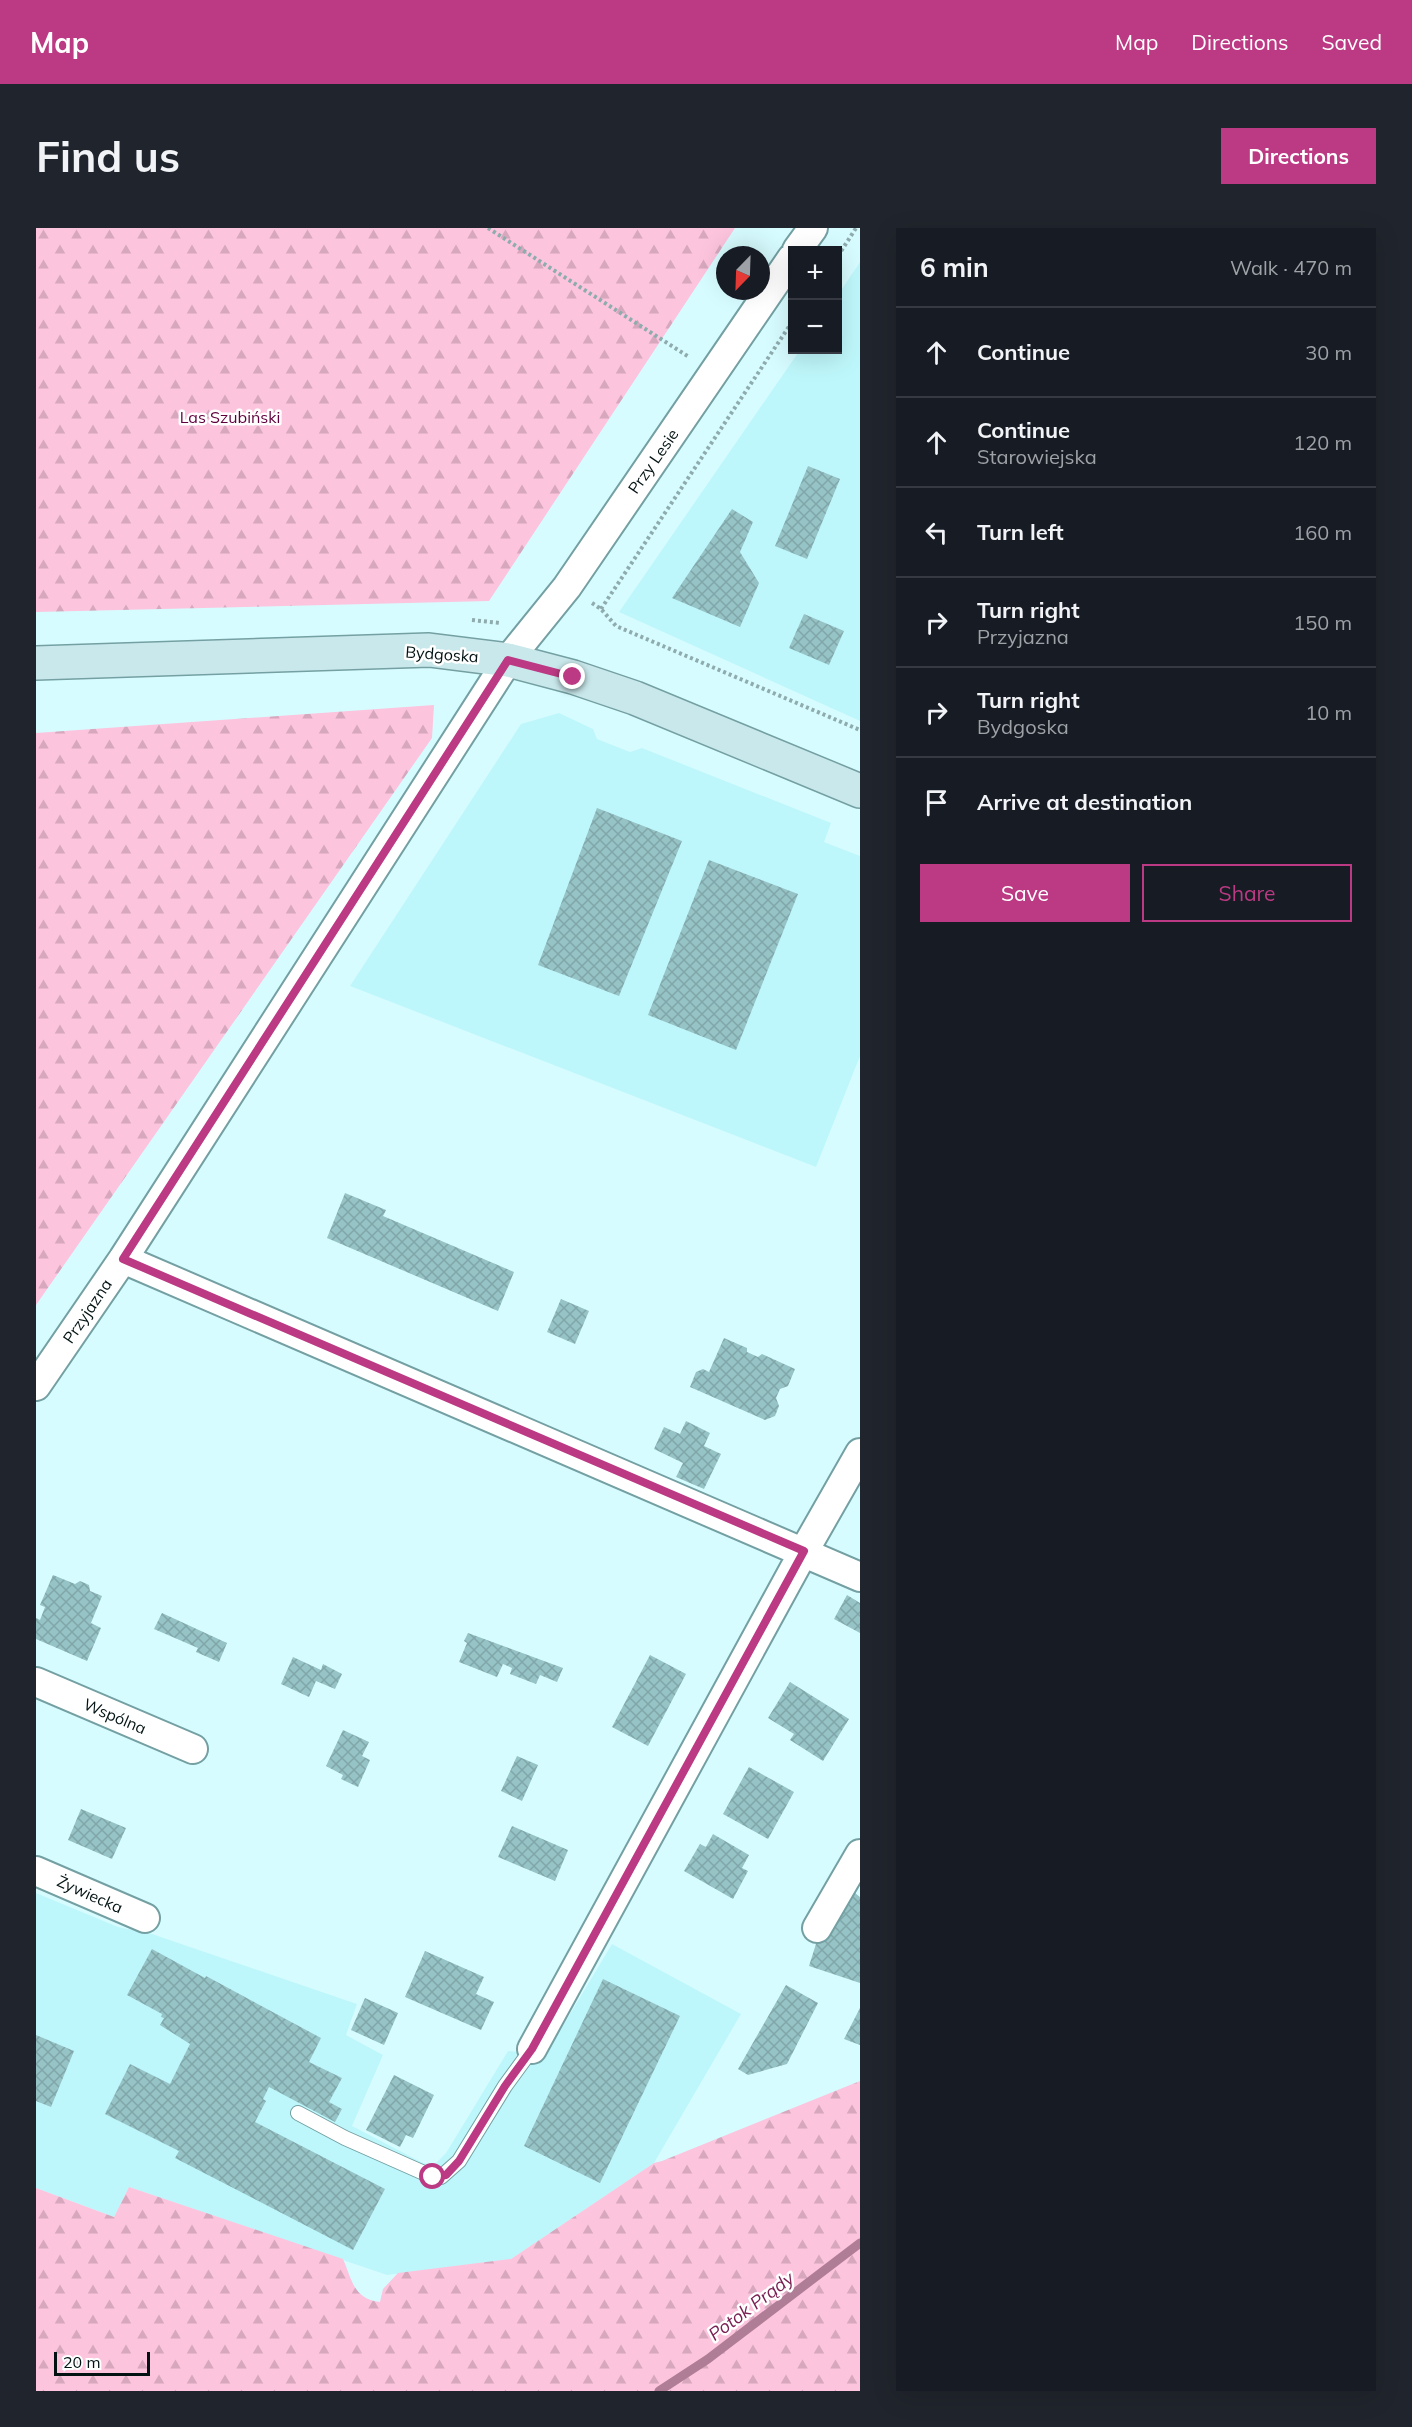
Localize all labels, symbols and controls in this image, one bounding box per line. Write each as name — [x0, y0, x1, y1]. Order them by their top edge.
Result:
text: Map — [30, 25, 89, 60]
text: Map — [1115, 29, 1158, 55]
text: Directions — [1191, 29, 1288, 55]
text: Saved — [1321, 29, 1382, 55]
button: Directions — [1221, 128, 1376, 184]
text: Find us — [36, 130, 180, 183]
north arrow — [716, 246, 770, 300]
map controls — [788, 246, 842, 354]
button: + — [788, 246, 842, 300]
text: 6 min — [920, 251, 989, 284]
text: Walk · 470 m — [1230, 255, 1352, 280]
button: − — [788, 300, 842, 354]
icon: ahead — [920, 336, 953, 369]
text: Continue — [977, 338, 1070, 366]
text: 30 m — [1305, 340, 1352, 365]
park label: Las Szubiński — [180, 407, 280, 427]
text: Continue — [977, 416, 1070, 444]
street label: Przy Lesie — [623, 425, 683, 497]
icon: ahead — [920, 426, 953, 459]
text: 120 m — [1293, 430, 1352, 455]
text: Starowiejska — [977, 444, 1097, 469]
icon: left — [920, 516, 953, 549]
text: Turn left — [977, 518, 1064, 546]
text: 160 m — [1293, 520, 1352, 545]
text: Turn right — [977, 596, 1080, 624]
icon: right — [920, 606, 953, 639]
text: 150 m — [1293, 610, 1352, 635]
text: Przyjazna — [977, 624, 1069, 649]
street label: Bydgoska — [405, 641, 479, 667]
route end — [559, 663, 585, 689]
text: Turn right — [977, 686, 1080, 714]
icon: right — [920, 696, 953, 729]
text: 10 m — [1305, 700, 1352, 725]
text: Bydgoska — [977, 714, 1069, 739]
icon: arrive — [920, 786, 953, 819]
text: Arrive at destination — [977, 788, 1192, 816]
button: Save — [920, 864, 1130, 922]
button: Share — [1142, 864, 1352, 922]
street label: Przyjazna — [58, 1275, 116, 1347]
street label: Wspólna — [81, 1694, 149, 1738]
street label: Żywiecka — [54, 1871, 126, 1917]
route start — [419, 2163, 445, 2189]
water label: Potok Prądy — [704, 2266, 799, 2346]
scale bar — [54, 2349, 150, 2376]
text: 20 m — [63, 2352, 100, 2372]

